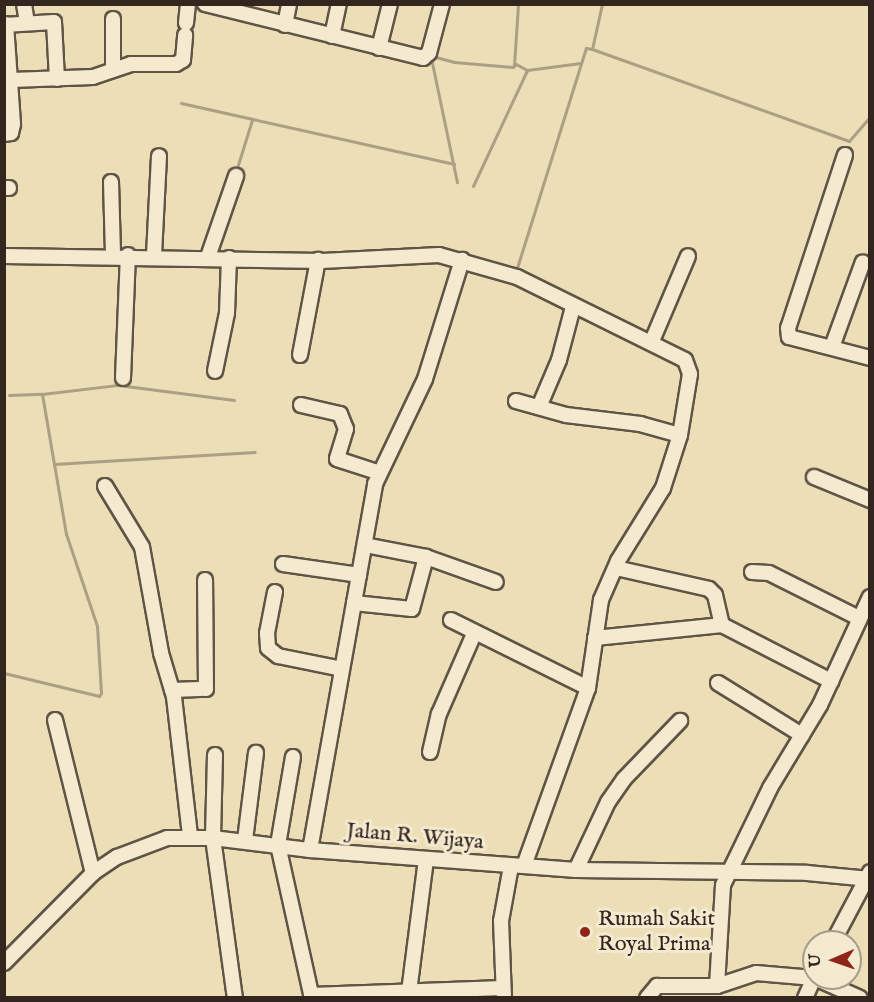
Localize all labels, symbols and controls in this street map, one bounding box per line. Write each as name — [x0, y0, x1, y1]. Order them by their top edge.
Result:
street label: Jalan R. Wijaya — [345, 818, 485, 856]
place label: Rumah Sakit Royal Prima — [598, 906, 715, 957]
marker: Rumah Sakit Royal Prima — [576, 923, 594, 941]
north arrow — [802, 930, 862, 990]
text: U — [806, 953, 826, 968]

